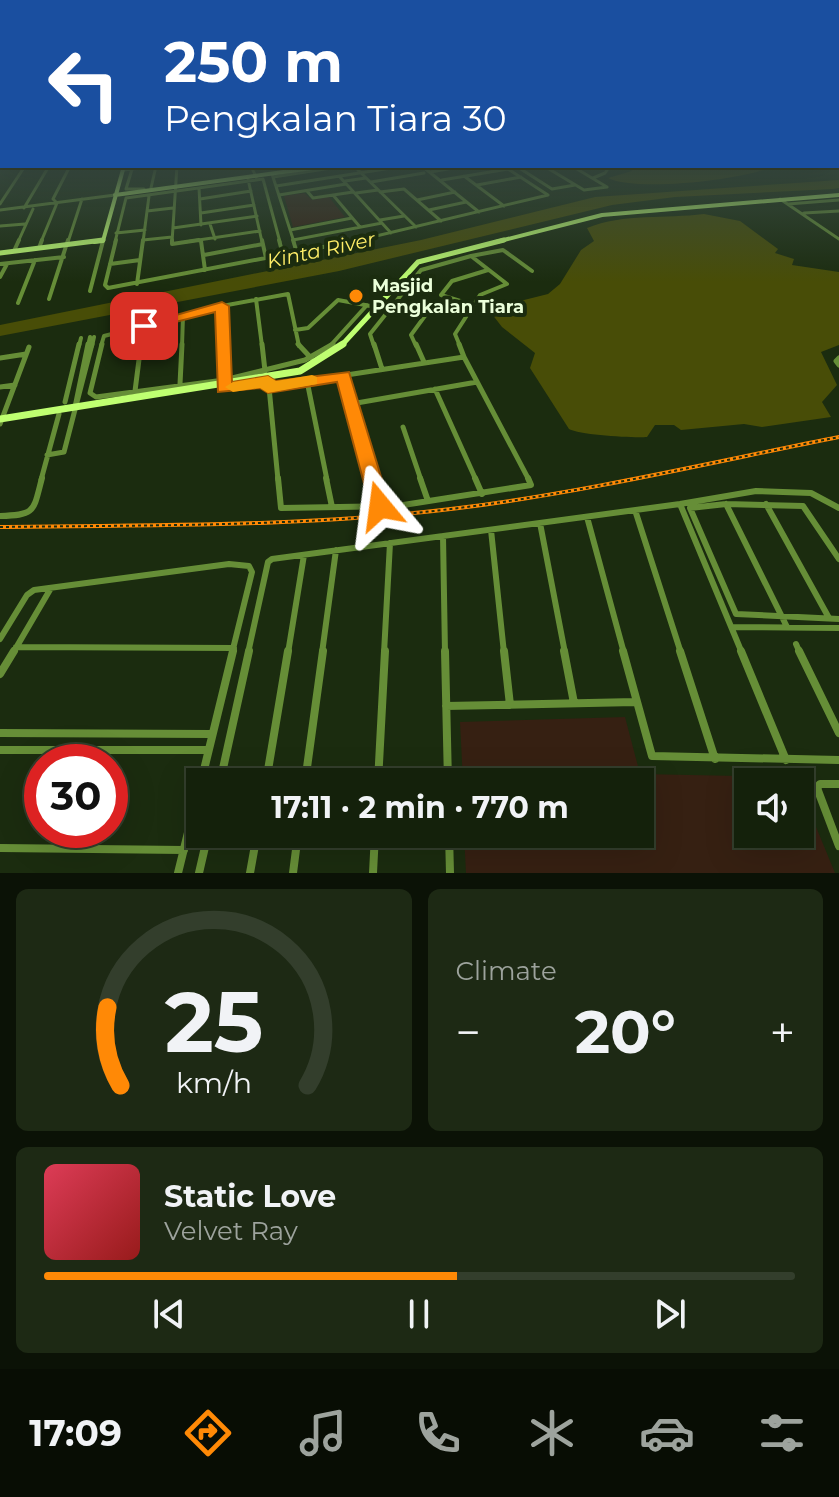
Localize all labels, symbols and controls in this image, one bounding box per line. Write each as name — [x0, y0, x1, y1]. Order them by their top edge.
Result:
text: 250 m — [164, 28, 343, 96]
icon: left — [32, 32, 136, 136]
text: Pengkalan Tiara 30 — [164, 96, 507, 140]
water label: Kinta River — [265, 227, 378, 273]
place label: Masjid Pengkalan Tiara — [372, 275, 524, 318]
marker: Masjid Pengkalan Tiara — [347, 287, 365, 305]
pin — [110, 292, 178, 360]
icon: arrive — [122, 304, 166, 348]
position arrow — [338, 464, 422, 548]
speed limit sign: 30 — [24, 744, 128, 848]
map controls — [734, 768, 814, 848]
button: sound — [734, 768, 814, 848]
text: 17:11 · 2 min · 770 m — [271, 789, 569, 826]
text: Climate — [456, 955, 557, 987]
text: 25 — [164, 971, 263, 1073]
text: 20° — [575, 995, 676, 1068]
text: − — [456, 1005, 481, 1059]
text: + — [770, 1005, 795, 1059]
text: km/h — [176, 1065, 252, 1100]
text: Static Love — [164, 1178, 336, 1215]
text: Velvet Ray — [164, 1215, 298, 1247]
icon: previous — [147, 1292, 191, 1336]
icon: pause — [397, 1292, 441, 1336]
icon: next — [648, 1292, 692, 1336]
icon: directions — [180, 1405, 236, 1461]
icon: music — [295, 1405, 351, 1461]
icon: phone — [410, 1405, 466, 1461]
icon: climate — [524, 1405, 580, 1461]
icon: car — [639, 1405, 695, 1461]
icon: filters — [754, 1405, 810, 1461]
text: 17:09 — [29, 1411, 122, 1455]

